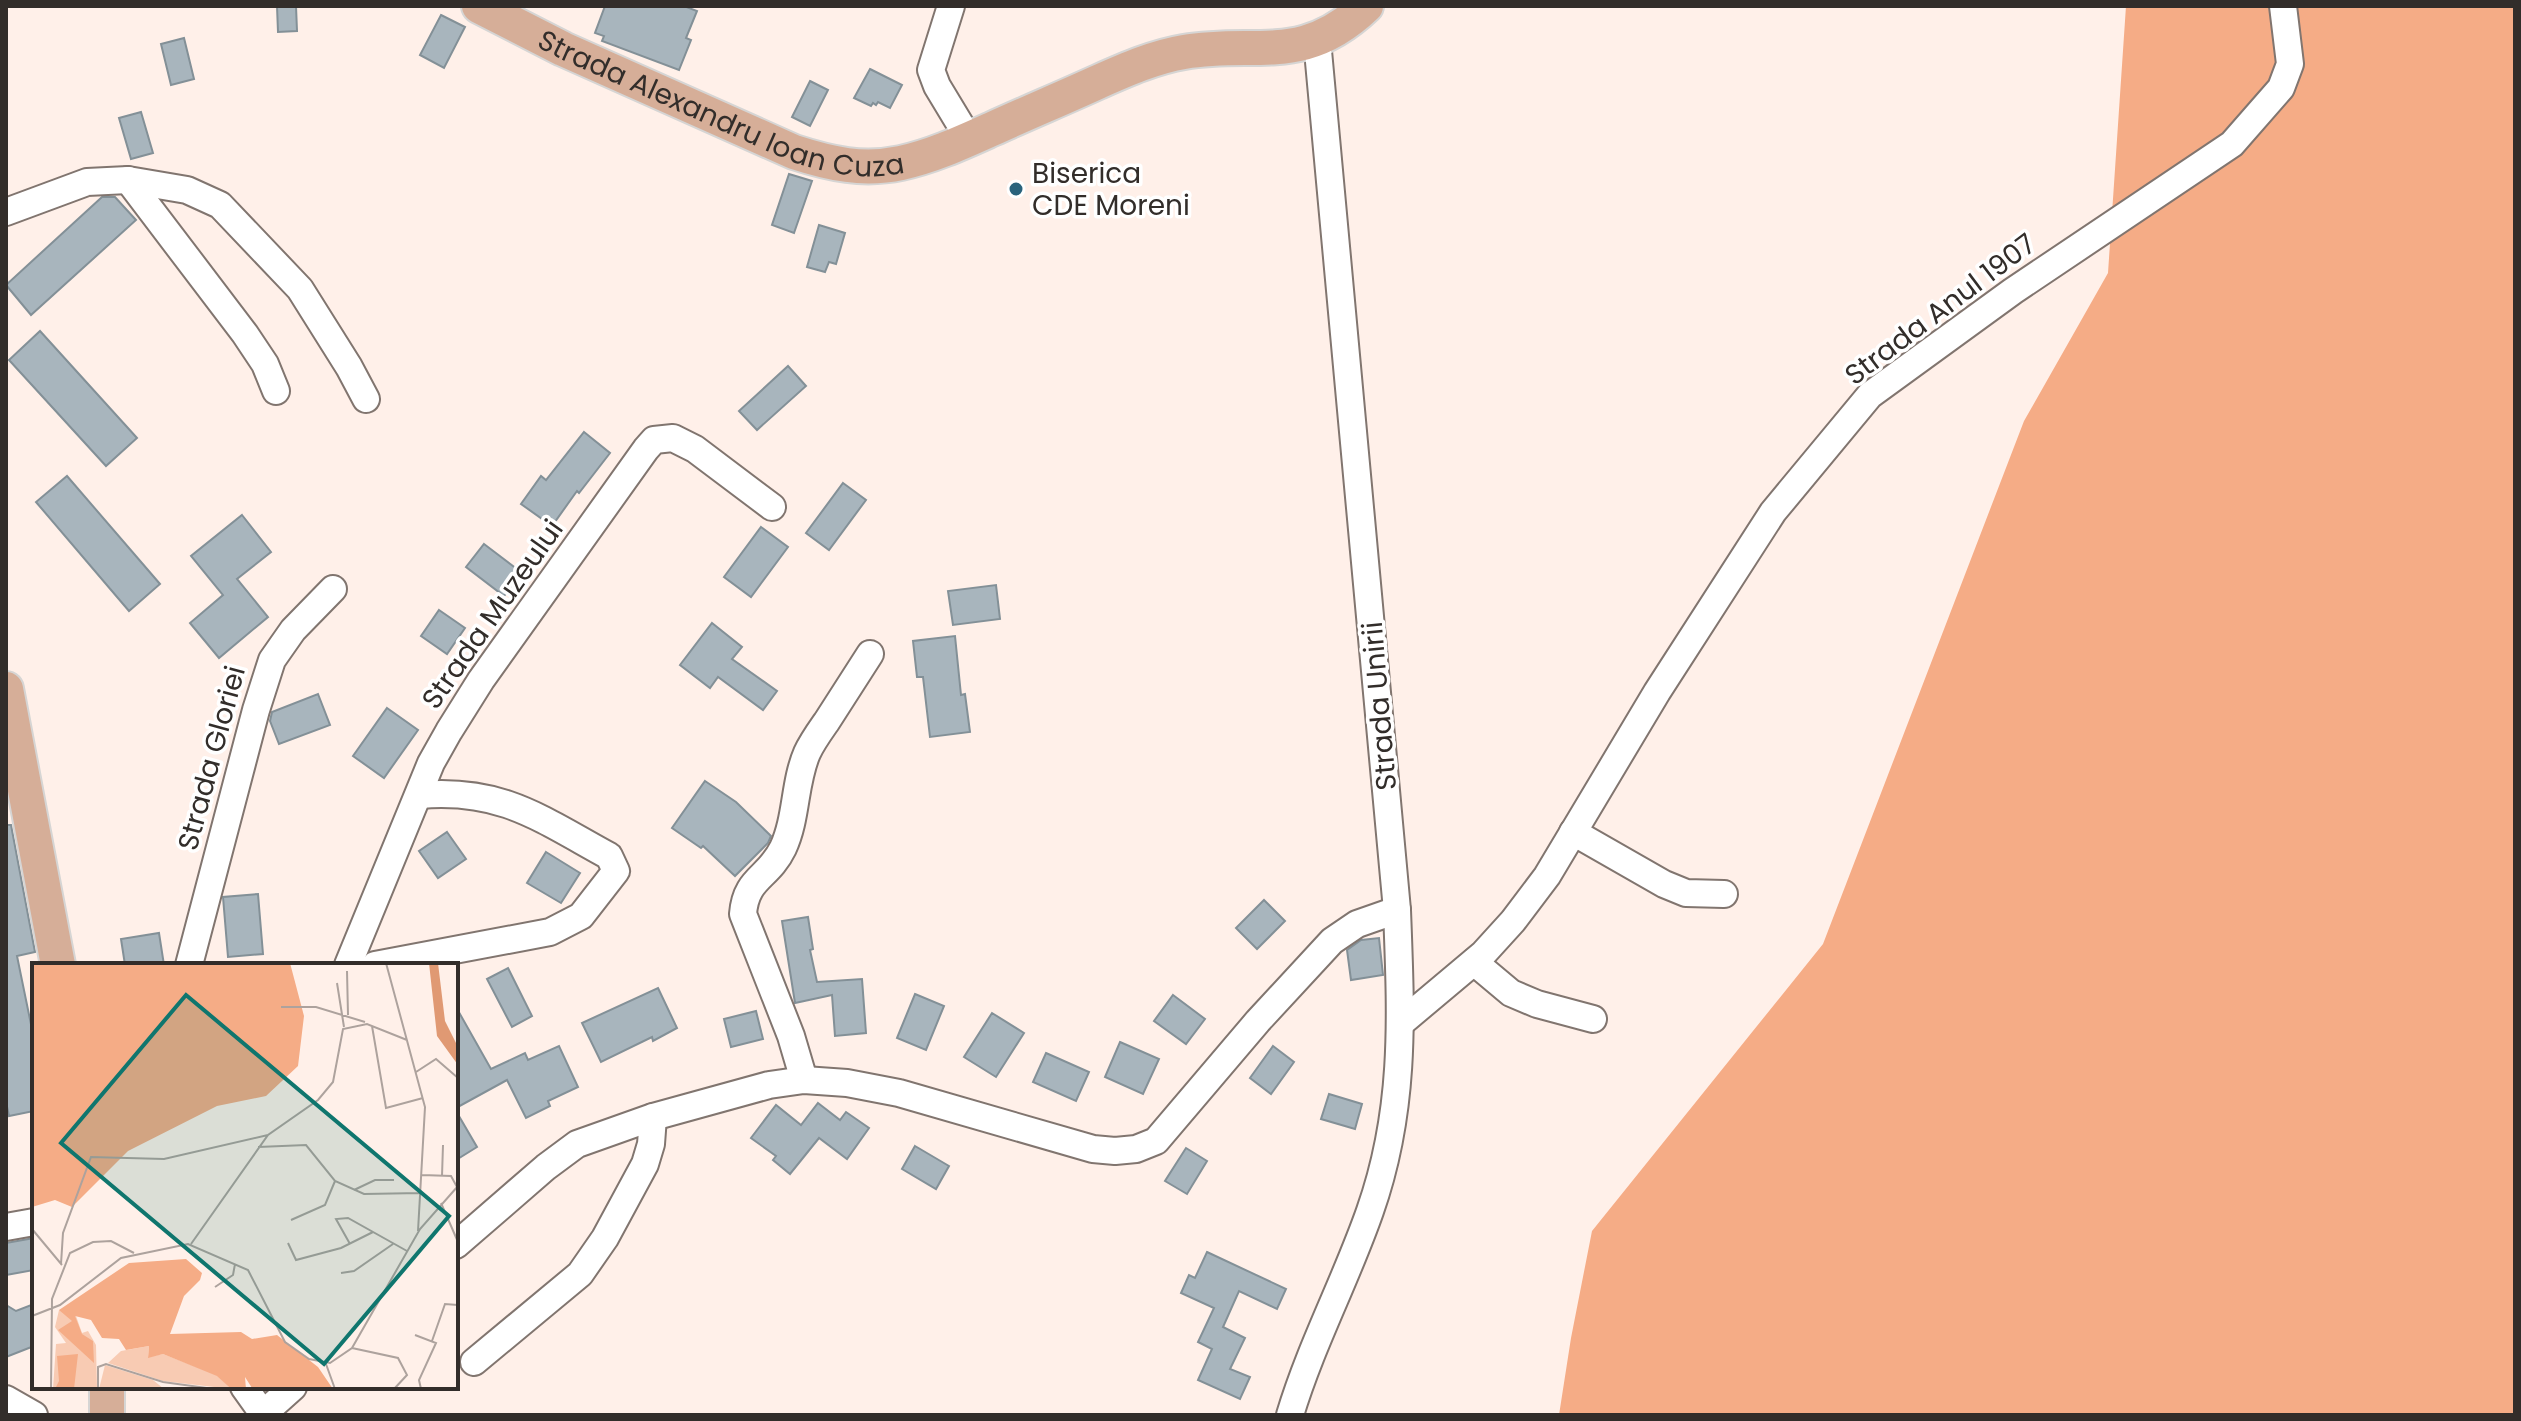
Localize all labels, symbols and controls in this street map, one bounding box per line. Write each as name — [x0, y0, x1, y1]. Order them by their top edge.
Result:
street label: Strada Alexandru Ioan Cuza — [531, 21, 907, 187]
place label: Biserica CDE Moreni — [1032, 154, 1190, 225]
marker: Biserica CDE Moreni — [1007, 180, 1025, 198]
street label: Strada Anul 1907 — [1837, 225, 2044, 394]
street label: Strada Muzeului — [412, 512, 572, 717]
street label: Strada Unirii — [1353, 620, 1406, 792]
street label: Strada Gloriei — [168, 662, 255, 855]
inset map — [32, 963, 458, 1389]

